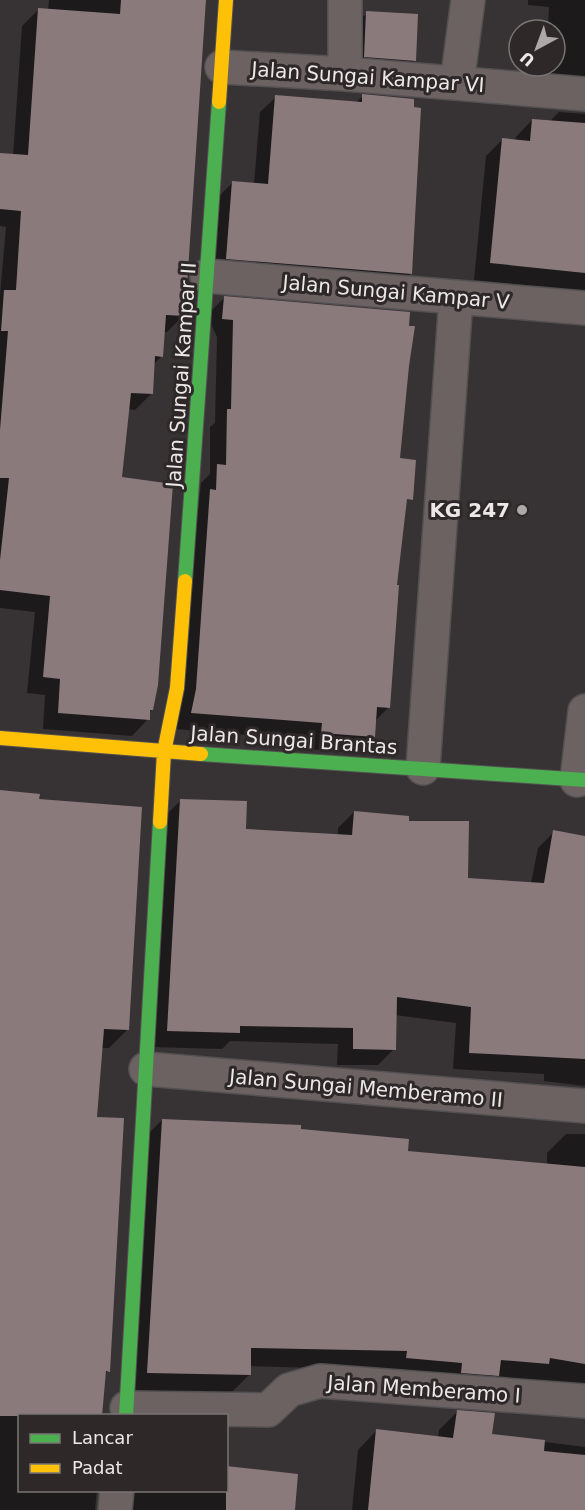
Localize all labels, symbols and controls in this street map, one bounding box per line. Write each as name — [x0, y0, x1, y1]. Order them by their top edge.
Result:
north arrow — [507, 18, 567, 78]
text: U — [516, 48, 539, 70]
street label: Jalan Sungai Kampar VI — [249, 57, 485, 97]
street label: Jalan Sungai Kampar II — [161, 262, 201, 490]
street label: Jalan Sungai Kampar V — [280, 270, 511, 314]
place label: KG 247 — [429, 498, 510, 522]
marker: KG 247 — [515, 503, 529, 517]
street label: Jalan Sungai Brantas — [188, 721, 398, 759]
street label: Jalan Sungai Memberamo II — [226, 1064, 504, 1112]
street label: Jalan Memberamo I — [325, 1370, 521, 1408]
legend — [18, 1414, 228, 1492]
text: Lancar — [72, 1427, 133, 1448]
text: Padat — [72, 1457, 123, 1478]

